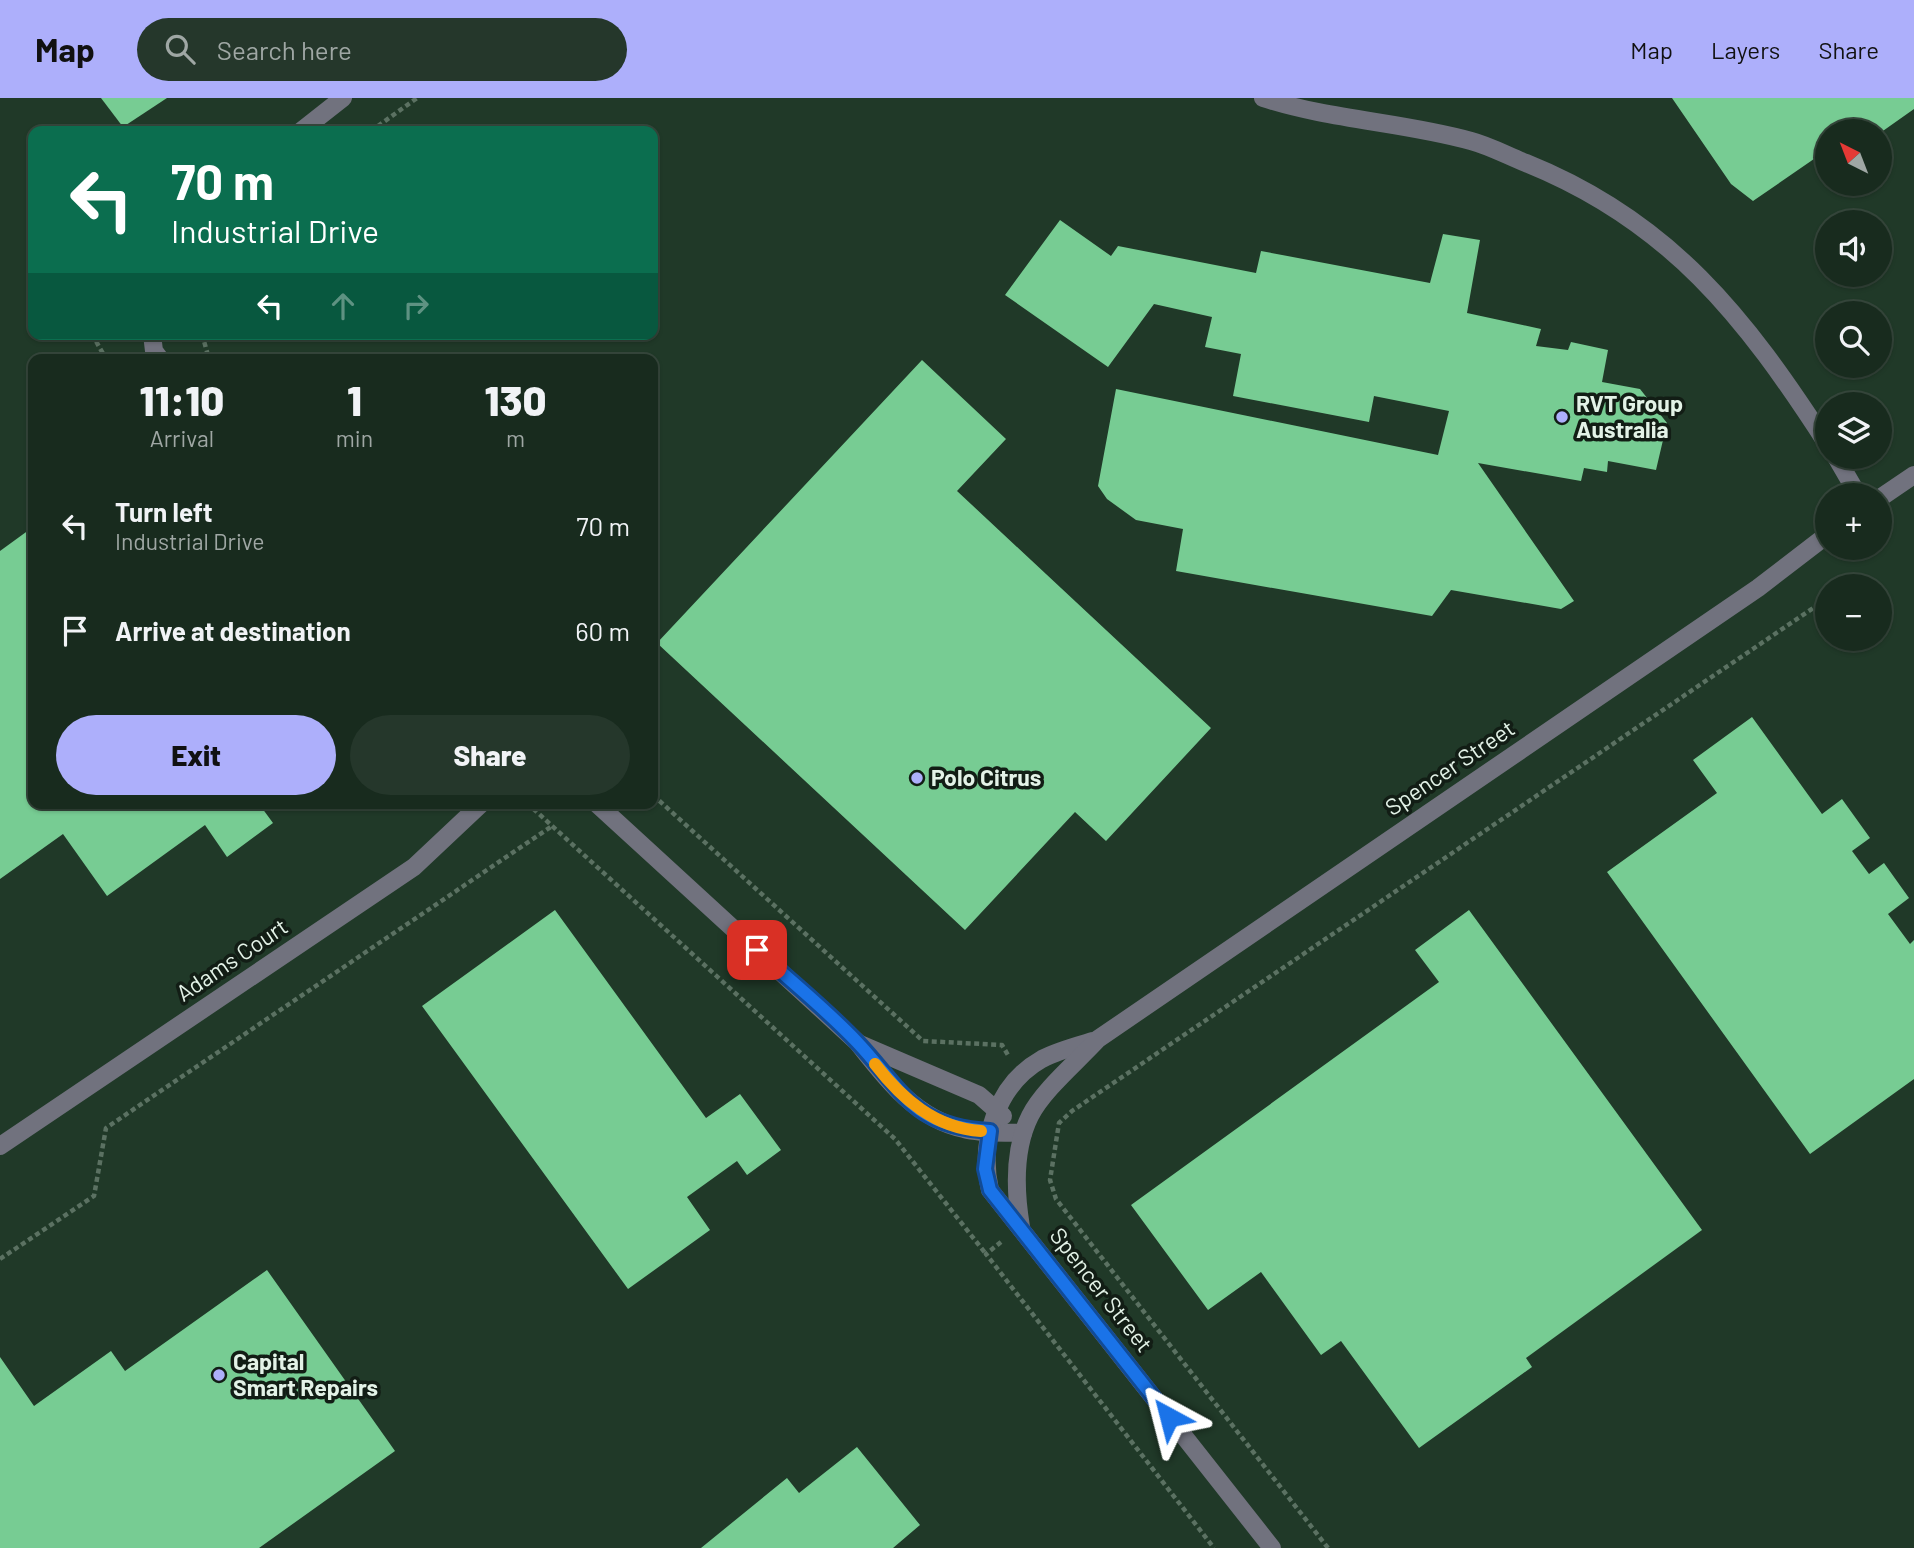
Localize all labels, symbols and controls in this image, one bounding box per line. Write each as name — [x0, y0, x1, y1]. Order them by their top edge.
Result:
search box — [137, 18, 627, 81]
text: Map — [35, 29, 95, 69]
icon: search — [161, 30, 199, 68]
text: Search here — [217, 34, 352, 65]
text: Map — [1630, 35, 1673, 64]
text: Layers — [1711, 35, 1780, 64]
text: Share — [1818, 35, 1879, 64]
north arrow — [1815, 119, 1892, 196]
map controls — [1815, 119, 1892, 651]
text: 70 m — [171, 151, 274, 210]
icon: left — [56, 154, 147, 245]
button: sound — [1815, 210, 1892, 287]
text: Industrial Drive — [171, 211, 379, 249]
icon: left — [251, 287, 289, 325]
icon: ahead — [324, 287, 362, 325]
icon: right — [397, 287, 435, 325]
button: search — [1815, 301, 1892, 378]
text: 11:10 — [140, 374, 224, 424]
text: 1 — [347, 374, 362, 424]
text: 130 — [485, 374, 546, 424]
place label: RVT Group Australia — [1576, 389, 1683, 443]
button: layers — [1815, 392, 1892, 469]
marker: RVT Group Australia — [1554, 409, 1570, 425]
text: Arrival — [150, 424, 214, 452]
text: min — [336, 424, 373, 452]
text: m — [506, 424, 525, 452]
button: + — [1815, 483, 1892, 560]
text: Turn left — [115, 496, 213, 527]
icon: left — [56, 507, 94, 545]
text: 70 m — [576, 510, 630, 541]
text: Industrial Drive — [115, 527, 265, 555]
button: − — [1815, 574, 1892, 651]
icon: arrive — [56, 612, 94, 650]
text: Arrive at destination — [115, 615, 351, 646]
text: 60 m — [575, 615, 630, 646]
street label: Spencer Street — [1379, 714, 1520, 821]
button: Exit — [56, 715, 336, 795]
button: Share — [350, 715, 630, 795]
place label: Polo Citrus — [931, 763, 1041, 791]
marker: Polo Citrus — [909, 770, 925, 786]
street label: Adams Court — [170, 912, 293, 1007]
pin — [727, 920, 787, 980]
icon: arrive — [738, 931, 776, 969]
street label: Spencer Street — [1044, 1222, 1159, 1357]
place label: Capital Smart Repairs — [233, 1347, 378, 1401]
marker: Capital Smart Repairs — [211, 1367, 227, 1383]
position arrow — [1132, 1380, 1206, 1454]

